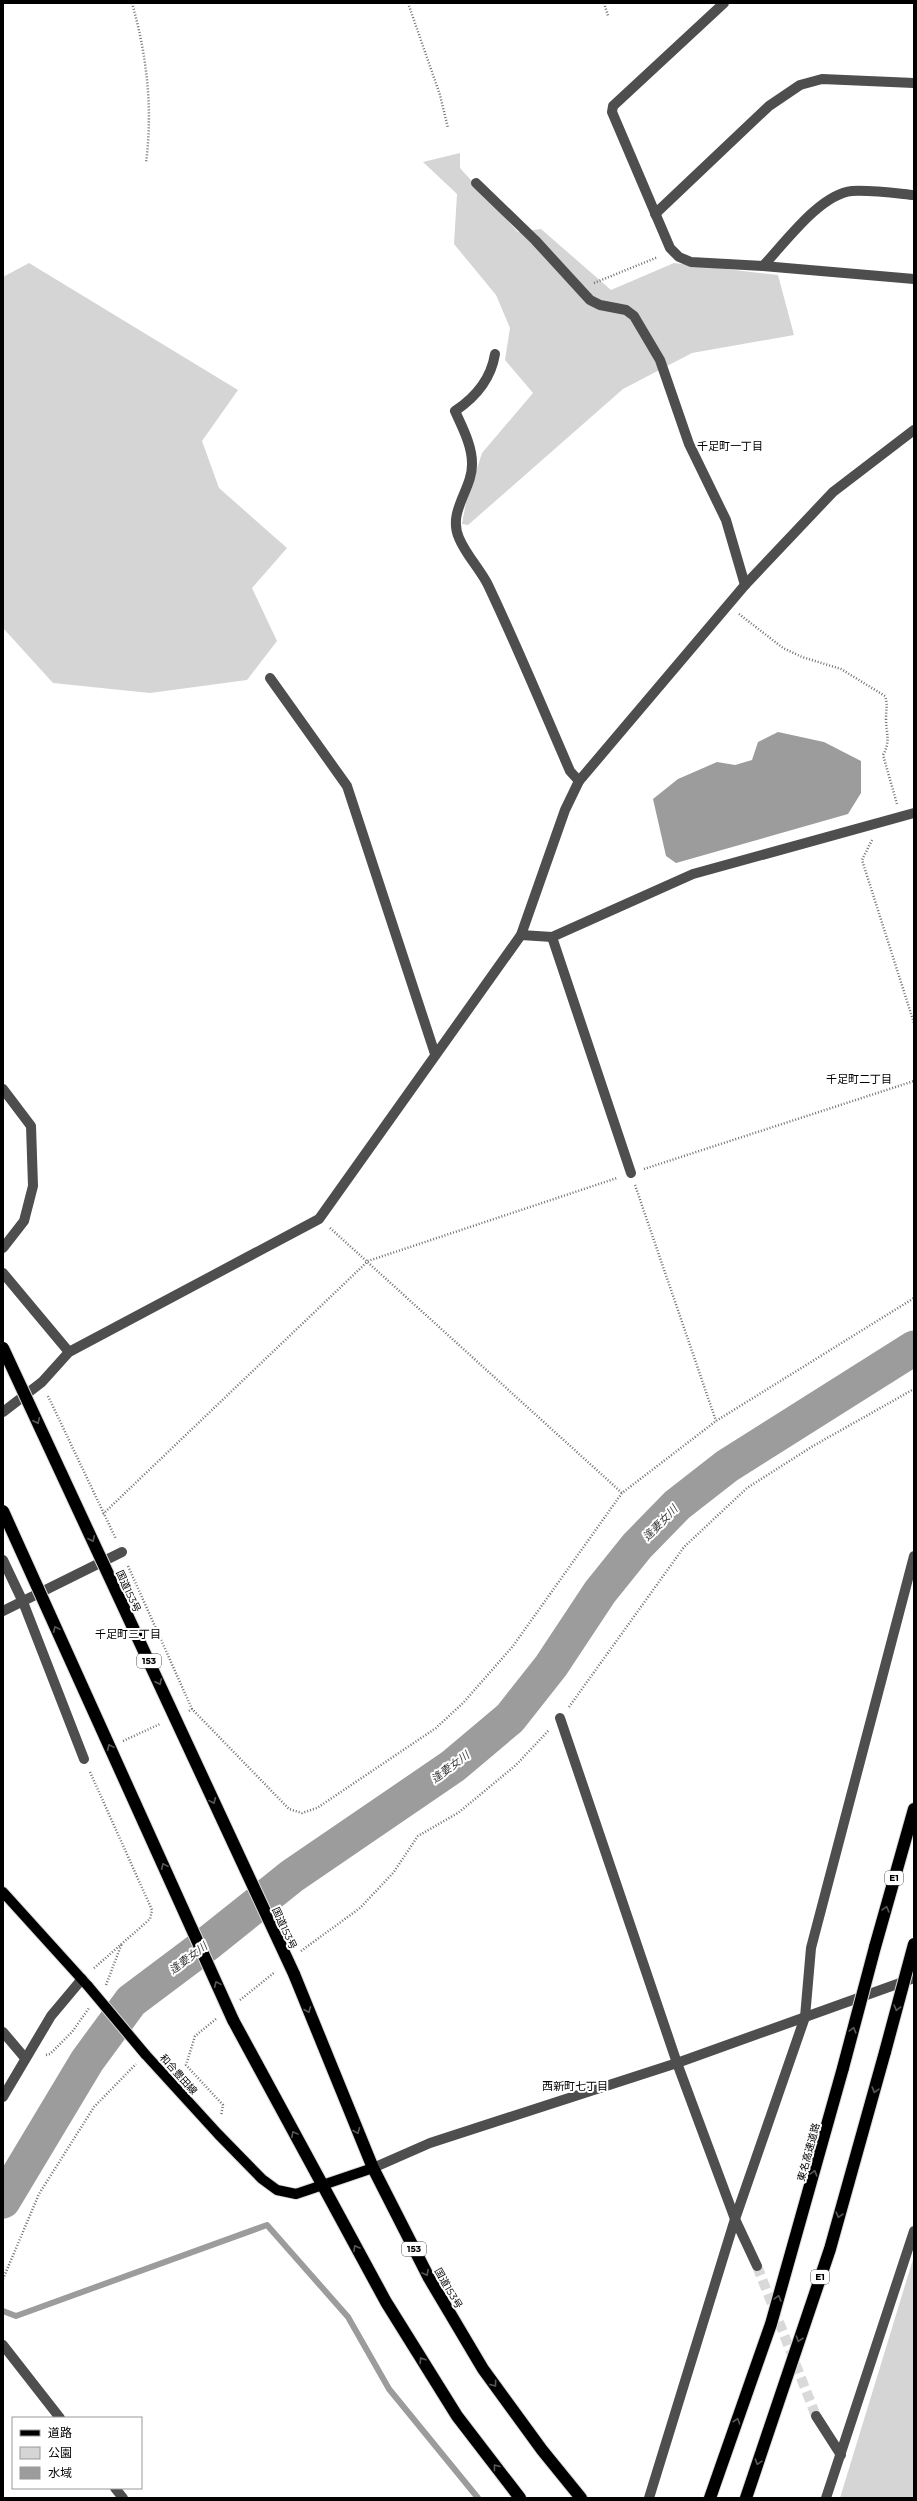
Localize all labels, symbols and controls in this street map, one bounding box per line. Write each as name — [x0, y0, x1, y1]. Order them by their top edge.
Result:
district label: 千足町一丁目 — [697, 439, 763, 453]
district label: 千足町二丁目 — [826, 1072, 892, 1086]
one-way arrow — [32, 1417, 40, 1425]
water label: 逢妻女川 — [640, 1502, 681, 1544]
one-way arrow — [87, 1535, 95, 1543]
street label: 国道153号 — [113, 1568, 144, 1614]
one-way arrow — [53, 1625, 61, 1632]
district label: 千足町三丁目 — [95, 1627, 161, 1641]
road number: 153 — [137, 1654, 161, 1668]
one-way arrow — [154, 1678, 162, 1686]
one-way arrow — [107, 1744, 115, 1752]
water label: 逢妻女川 — [428, 1748, 473, 1786]
one-way arrow — [208, 1796, 216, 1804]
one-way arrow — [160, 1862, 168, 1869]
road number: E1 — [885, 1871, 903, 1885]
street label: 国道153号 — [269, 1905, 300, 1951]
one-way arrow — [881, 1906, 889, 1913]
water label: 逢妻女川 — [166, 1939, 211, 1977]
one-way arrow — [214, 1981, 222, 1988]
one-way arrow — [893, 2005, 902, 2012]
one-way arrow — [304, 2007, 312, 2014]
one-way arrow — [848, 2027, 857, 2034]
street label: 和合豊田線 — [157, 2051, 200, 2097]
district label: 西新町七丁目 — [542, 2079, 608, 2093]
one-way arrow — [871, 2087, 879, 2093]
street label: 東名高速道路 — [794, 2121, 823, 2183]
one-way arrow — [353, 2127, 361, 2134]
one-way arrow — [292, 2131, 299, 2138]
one-way arrow — [810, 2170, 818, 2177]
one-way arrow — [835, 2211, 844, 2218]
road number: 153 — [402, 2242, 426, 2256]
one-way arrow — [354, 2245, 361, 2252]
street label: 国道153号 — [432, 2266, 465, 2311]
one-way arrow — [422, 2268, 429, 2276]
road number: E1 — [811, 2270, 829, 2284]
one-way arrow — [773, 2295, 782, 2302]
one-way arrow — [796, 2335, 804, 2342]
one-way arrow — [419, 2357, 427, 2364]
one-way arrow — [489, 2379, 496, 2386]
legend — [12, 2417, 142, 2489]
one-way arrow — [732, 2418, 740, 2425]
text: 道路 — [48, 2425, 72, 2440]
text: 公園 — [48, 2445, 72, 2460]
one-way arrow — [755, 2458, 763, 2465]
one-way arrow — [493, 2464, 501, 2471]
text: 水域 — [48, 2465, 72, 2480]

